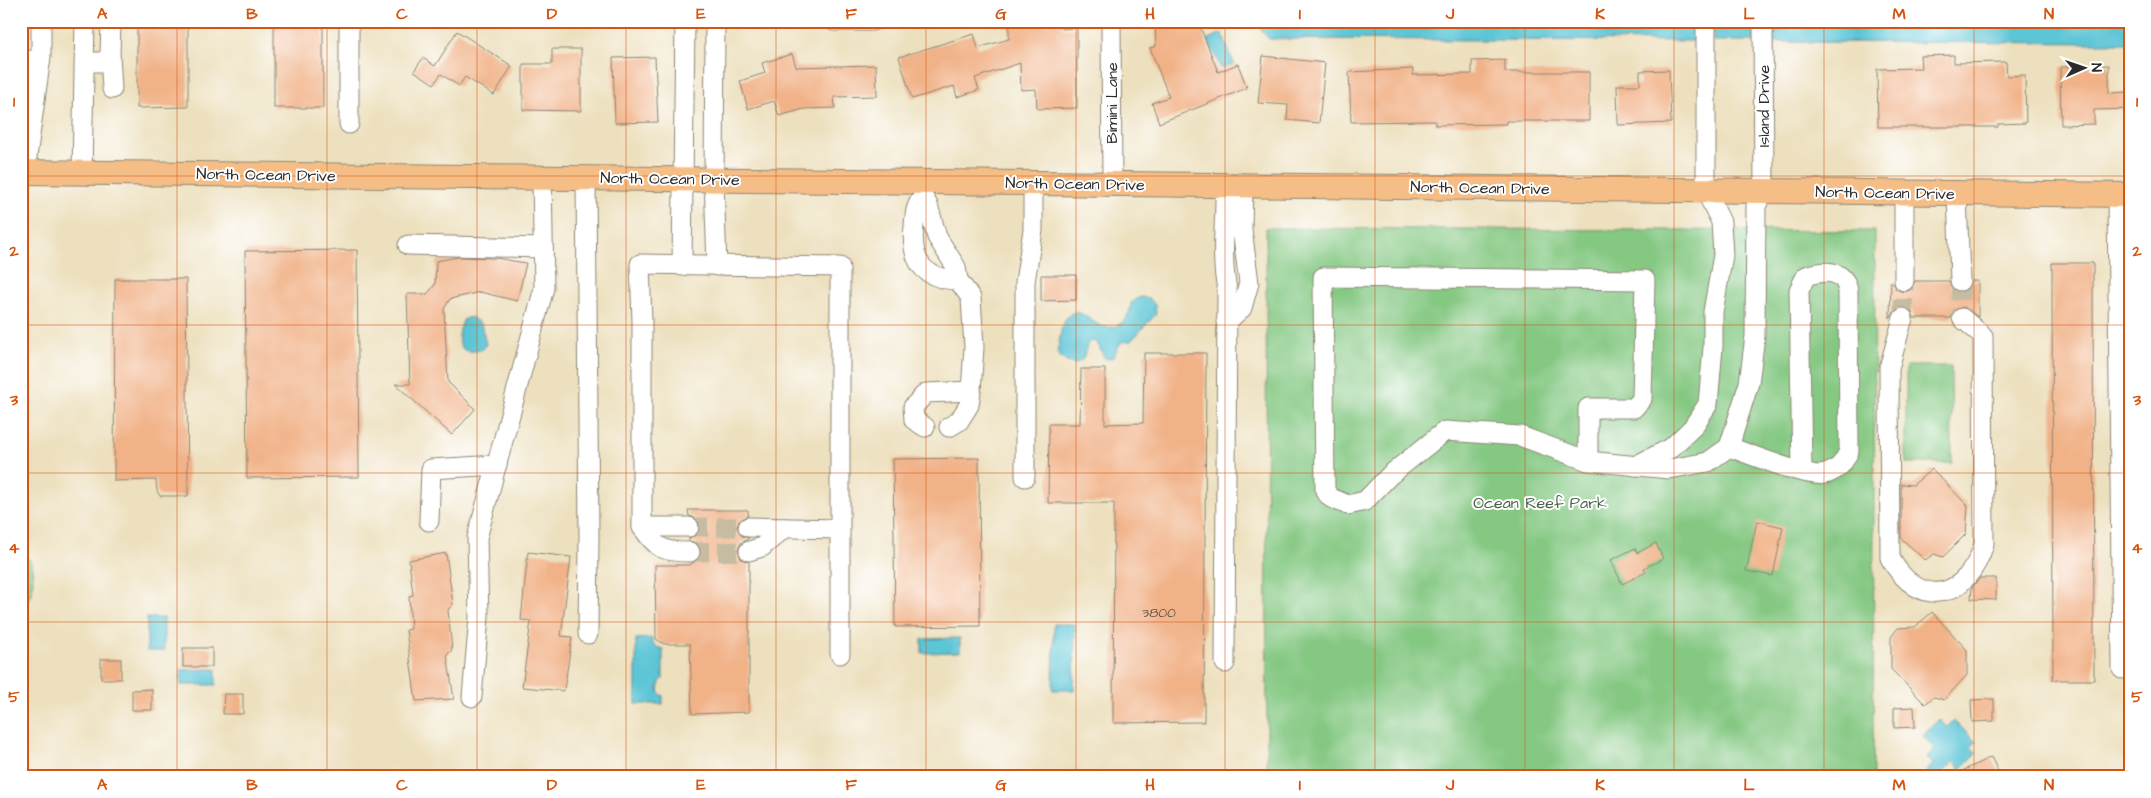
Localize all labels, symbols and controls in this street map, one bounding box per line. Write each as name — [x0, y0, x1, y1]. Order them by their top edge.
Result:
text: A — [97, 3, 108, 25]
text: B — [246, 3, 258, 25]
text: C — [396, 3, 408, 25]
text: D — [547, 3, 558, 25]
text: E — [696, 3, 706, 25]
text: F — [845, 3, 857, 25]
text: G — [995, 3, 1007, 25]
text: H — [1145, 3, 1155, 25]
text: I — [1299, 3, 1301, 25]
text: J — [1445, 3, 1455, 25]
text: K — [1595, 3, 1605, 25]
text: L — [1743, 3, 1755, 25]
text: M — [1892, 3, 1906, 25]
text: N — [2044, 3, 2054, 25]
north arrow — [2058, 42, 2108, 92]
street label: Bimini Lane — [1101, 62, 1123, 144]
text: N — [2086, 63, 2106, 73]
street label: Island Drive — [1753, 65, 1775, 147]
text: 1 — [13, 91, 16, 113]
text: 1 — [2136, 91, 2139, 113]
street label: North Ocean Drive — [196, 163, 336, 187]
street label: North Ocean Drive — [600, 167, 740, 191]
street label: North Ocean Drive — [1005, 172, 1145, 196]
street label: North Ocean Drive — [1410, 176, 1550, 200]
street label: North Ocean Drive — [1815, 181, 1955, 205]
text: 2 — [8, 240, 19, 262]
text: 2 — [2131, 240, 2142, 262]
text: 3 — [9, 389, 19, 411]
text: 3 — [2132, 389, 2142, 411]
park label: Ocean Reef Park — [1473, 492, 1607, 514]
text: 4 — [9, 537, 20, 559]
text: 4 — [2132, 537, 2143, 559]
house number: 3800 — [1142, 603, 1176, 623]
text: 5 — [8, 686, 20, 708]
text: 5 — [2131, 686, 2143, 708]
text: A — [97, 774, 108, 796]
text: B — [246, 774, 258, 796]
text: C — [396, 774, 408, 796]
text: D — [547, 774, 558, 796]
text: E — [696, 774, 706, 796]
text: F — [845, 774, 857, 796]
text: G — [995, 774, 1007, 796]
text: H — [1145, 774, 1155, 796]
text: I — [1299, 774, 1301, 796]
text: J — [1445, 774, 1455, 796]
text: K — [1595, 774, 1605, 796]
text: L — [1743, 774, 1755, 796]
text: M — [1892, 774, 1906, 796]
text: N — [2044, 774, 2054, 796]

